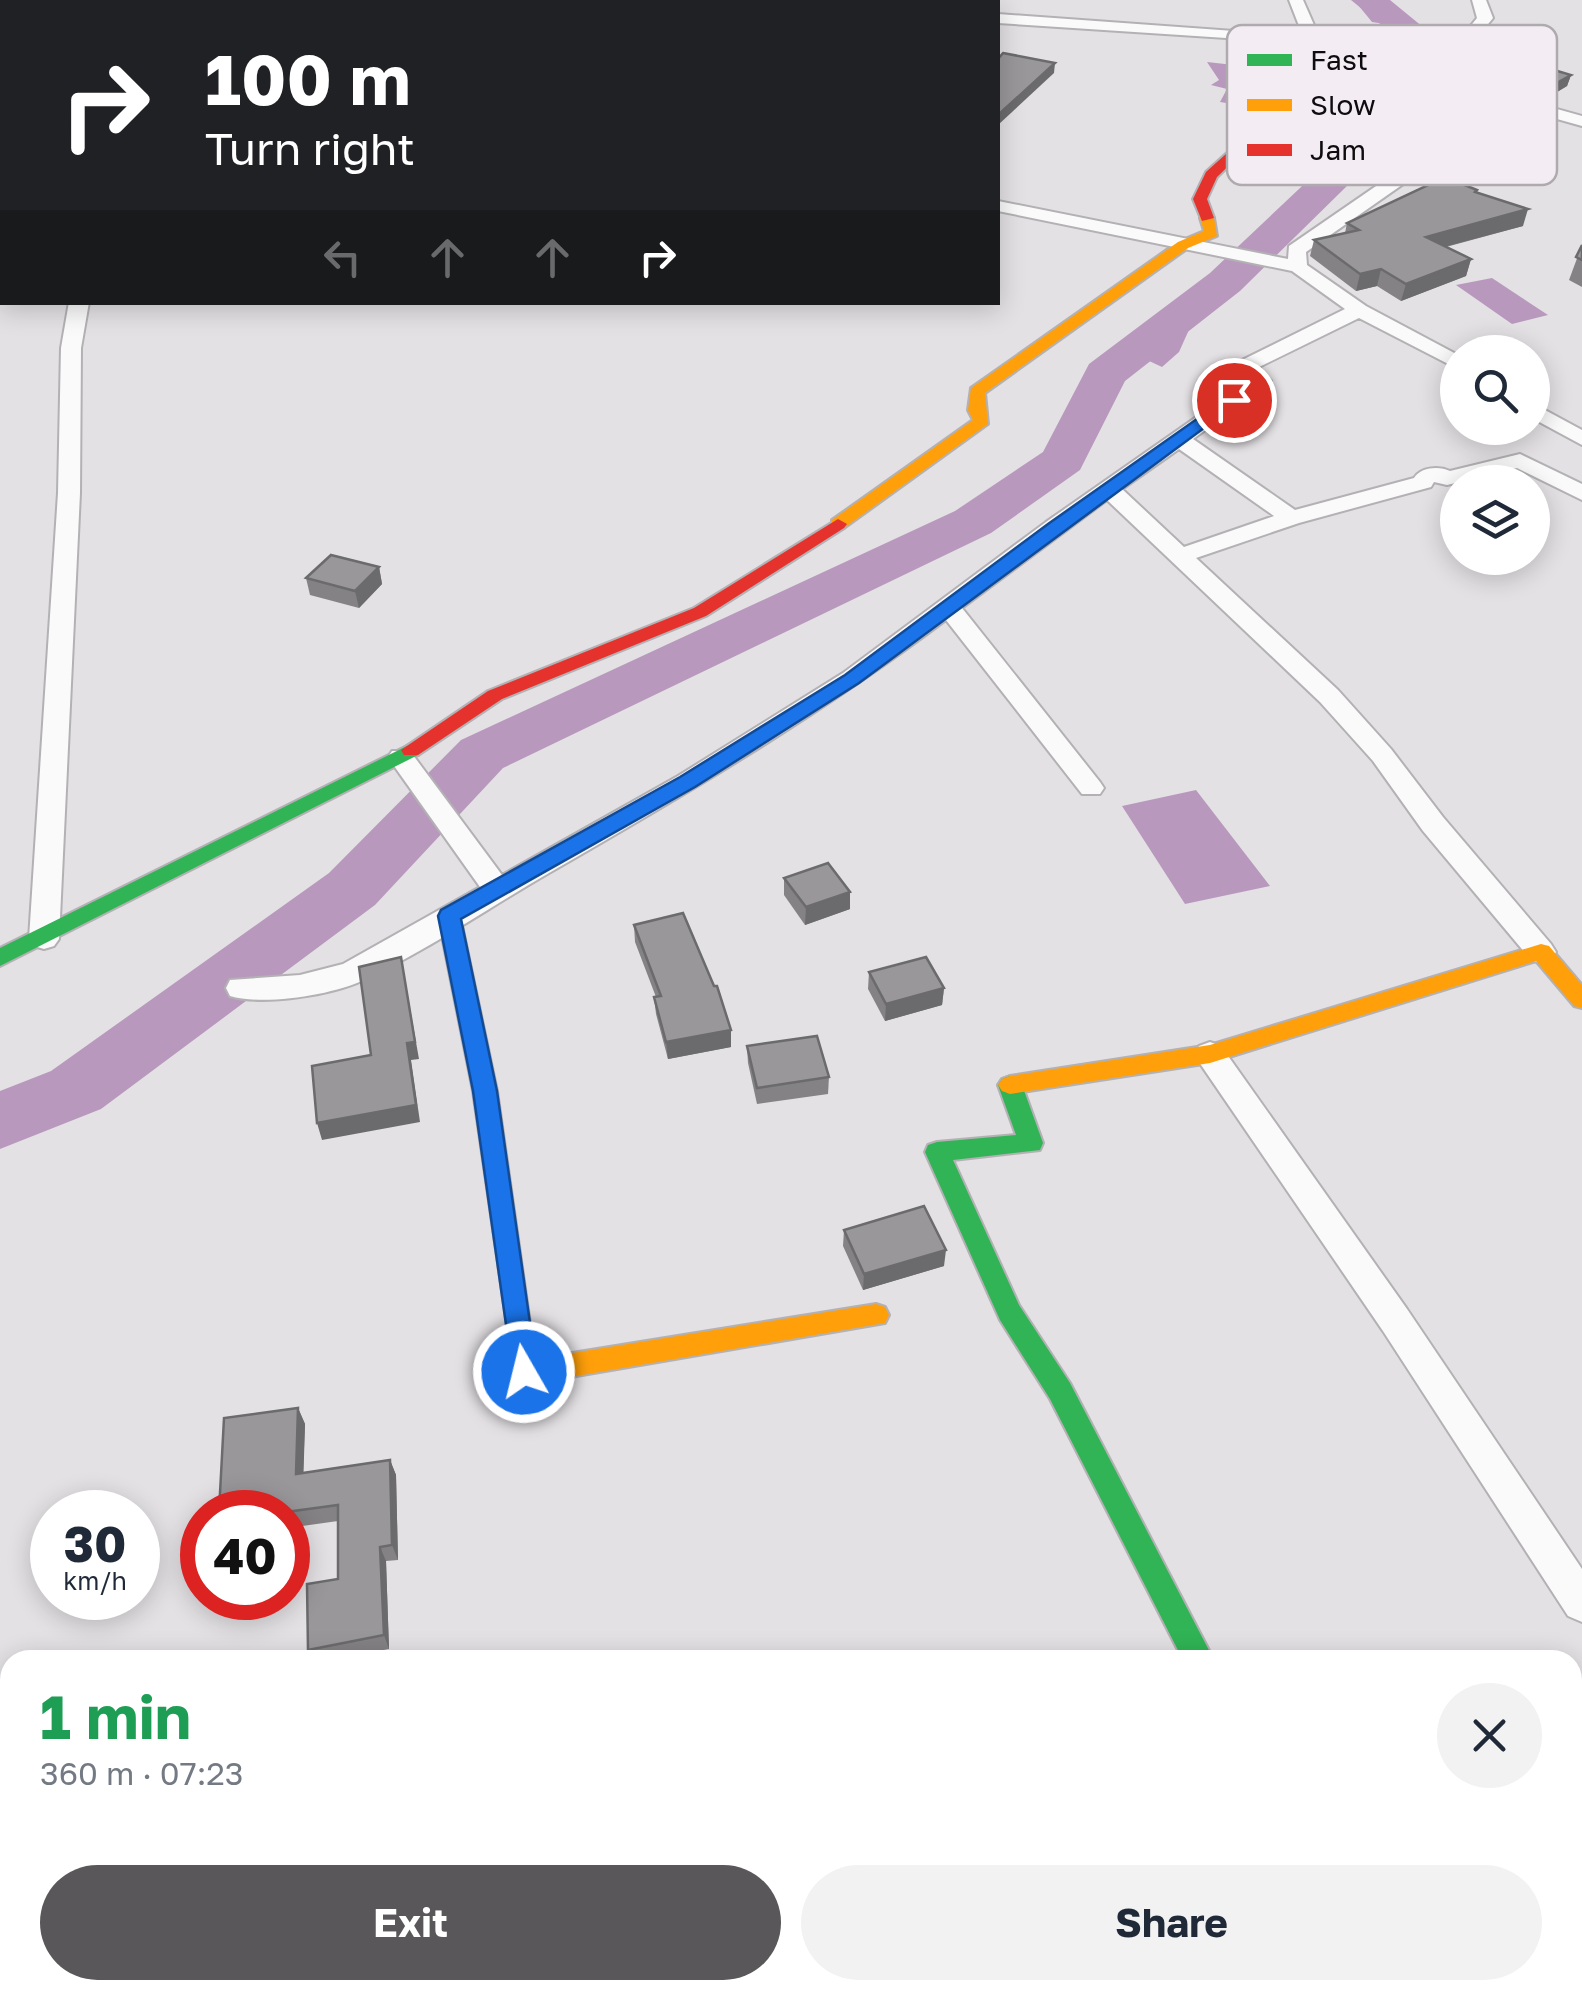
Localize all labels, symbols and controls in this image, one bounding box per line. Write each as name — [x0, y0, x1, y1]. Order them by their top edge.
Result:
legend — [1227, 25, 1557, 185]
text: 100 m — [205, 36, 411, 120]
icon: right — [40, 40, 170, 170]
text: Fast — [1310, 43, 1368, 76]
text: Slow — [1310, 88, 1376, 121]
text: Turn right — [205, 121, 415, 175]
text: Jam — [1310, 133, 1366, 166]
icon: left — [315, 230, 370, 285]
icon: ahead — [420, 230, 475, 285]
icon: ahead — [525, 230, 580, 285]
icon: right — [630, 230, 685, 285]
map controls — [1440, 335, 1550, 575]
button: search — [1440, 335, 1550, 445]
pin — [1192, 358, 1277, 443]
icon: arrive — [1207, 373, 1262, 428]
button: layers — [1440, 465, 1550, 575]
position arrow — [472, 1320, 576, 1424]
speed limit sign: 40 — [180, 1490, 310, 1620]
text: 30 — [63, 1513, 126, 1573]
text: km/h — [63, 1565, 127, 1596]
text: 1 min — [40, 1680, 191, 1752]
button: close — [1437, 1683, 1542, 1788]
text: 360 m · 07:23 — [40, 1754, 244, 1792]
button: Exit — [40, 1865, 781, 1980]
button: Share — [801, 1865, 1542, 1980]

